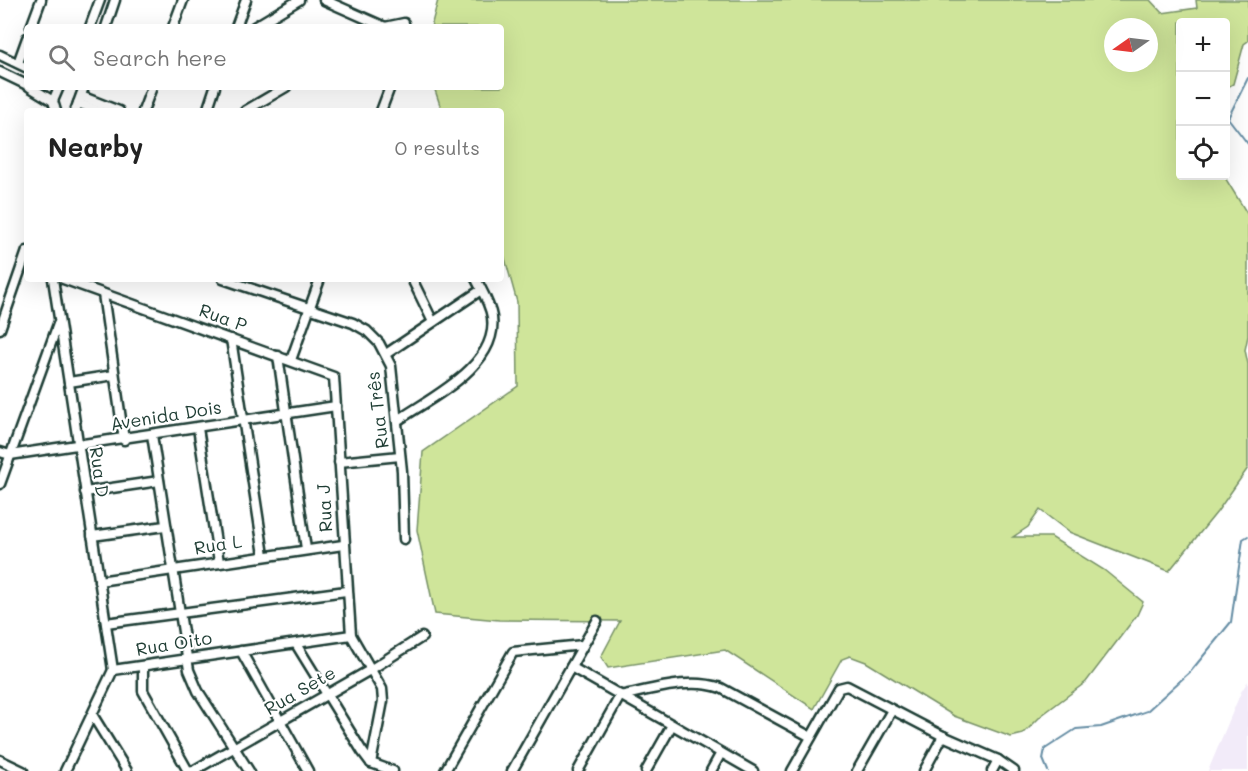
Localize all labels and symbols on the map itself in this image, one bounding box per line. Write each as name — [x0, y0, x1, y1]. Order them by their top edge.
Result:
north arrow — [1104, 18, 1158, 72]
street label: Rua P — [196, 297, 251, 337]
street label: Rua Três — [360, 370, 394, 450]
street label: Avenida Dois — [108, 394, 223, 436]
street label: Rua D — [85, 445, 115, 499]
street label: Rua J — [311, 483, 337, 533]
street label: Rua L — [192, 528, 244, 560]
street label: Rua Oito — [134, 625, 214, 661]
street label: Rua Sete — [259, 660, 340, 720]

